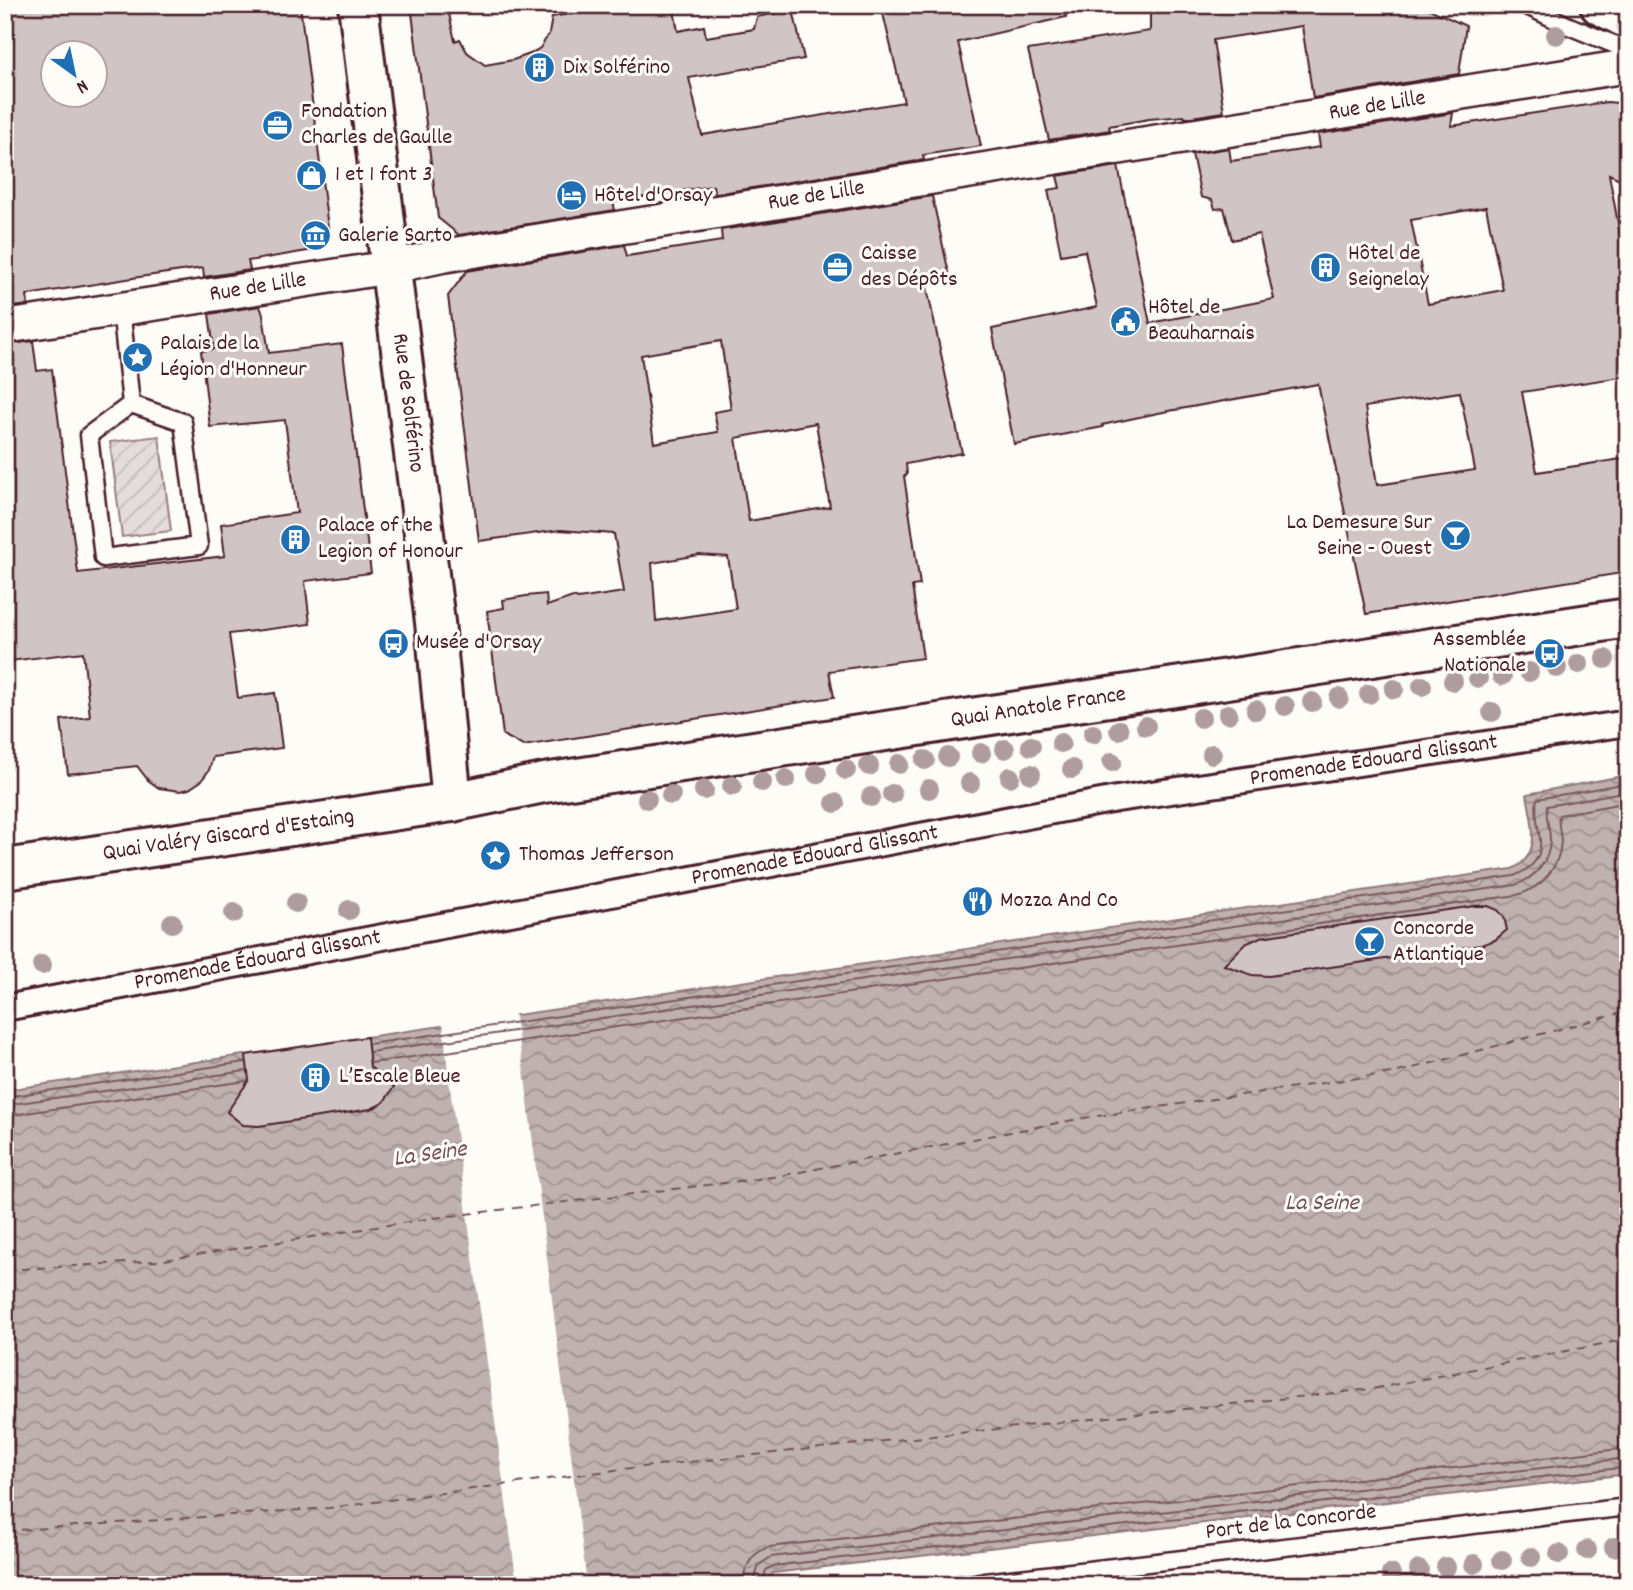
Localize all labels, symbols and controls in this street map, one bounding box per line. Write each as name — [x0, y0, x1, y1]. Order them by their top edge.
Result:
north arrow — [38, 38, 108, 108]
building icon: Dix Solférino — [523, 51, 557, 85]
place label: Dix Solférino — [563, 52, 670, 85]
text: N — [70, 71, 93, 99]
street label: Rue de Lille — [1327, 82, 1428, 130]
place label: Fondation Charles de Gaulle — [301, 96, 452, 155]
office icon: Fondation Charles de Gaulle — [261, 108, 295, 142]
shop icon: 1 et 1 font 3 — [295, 158, 329, 192]
place label: 1 et 1 font 3 — [335, 159, 432, 192]
street label: Rue de Lille — [766, 172, 867, 220]
hotel icon: Hôtel d'Orsay — [554, 179, 588, 213]
place label: Hôtel d'Orsay — [594, 180, 713, 213]
museum icon: Galerie Sarto — [298, 219, 332, 253]
place label: Galerie Sarto — [338, 220, 452, 253]
place label: Caisse des Dépôts — [861, 238, 958, 297]
place label: Hôtel de Seignelay — [1348, 238, 1430, 297]
office icon: Caisse des Dépôts — [821, 250, 855, 284]
building icon: Hôtel de Seignelay — [1308, 250, 1342, 284]
street label: Rue de Lille — [207, 264, 309, 311]
place label: Hôtel de Beauharnais — [1148, 292, 1255, 351]
public building icon: Hôtel de Beauharnais — [1108, 304, 1142, 338]
place label: Palais de la Légion d'Honneur — [160, 328, 307, 387]
street label: Rue de Solférino — [383, 331, 433, 475]
place icon: Palais de la Légion d'Honneur — [120, 340, 154, 374]
place label: La Demesure Sur Seine - Ouest — [1287, 507, 1432, 566]
place label: Palace of the Legion of Honour — [318, 510, 463, 569]
bar icon: La Demesure Sur Seine - Ouest — [1438, 519, 1472, 553]
building icon: Palace of the Legion of Honour — [278, 522, 312, 556]
place label: Assemblée Nationale — [1433, 624, 1526, 683]
bus stop icon: Musée d'Orsay — [376, 626, 410, 660]
place label: Musée d'Orsay — [416, 627, 542, 660]
bus stop icon: Assemblée Nationale — [1532, 636, 1566, 670]
street label: Quai Anatole France — [948, 678, 1128, 737]
street label: Promenade Édouard Glissant — [1247, 726, 1500, 796]
street label: Quai Valéry Giscard d'Estaing — [100, 800, 357, 871]
street label: Promenade Édouard Glissant — [689, 816, 941, 895]
place icon: Thomas Jefferson — [479, 838, 513, 872]
place label: Thomas Jefferson — [519, 839, 674, 872]
restaurant icon: Mozza And Co — [960, 884, 994, 918]
place label: Mozza And Co — [1000, 885, 1118, 918]
place label: Concorde Atlantique — [1393, 913, 1484, 972]
street label: Promenade Édouard Glissant — [132, 921, 384, 1000]
bar icon: Concorde Atlantique — [1353, 925, 1387, 959]
building icon: L’Escale Bleue — [299, 1060, 333, 1094]
place label: L’Escale Bleue — [339, 1061, 461, 1094]
water label: La Seine — [391, 1133, 470, 1177]
water label: La Seine — [1285, 1187, 1360, 1221]
street label: Port de la Concorde — [1204, 1496, 1378, 1550]

